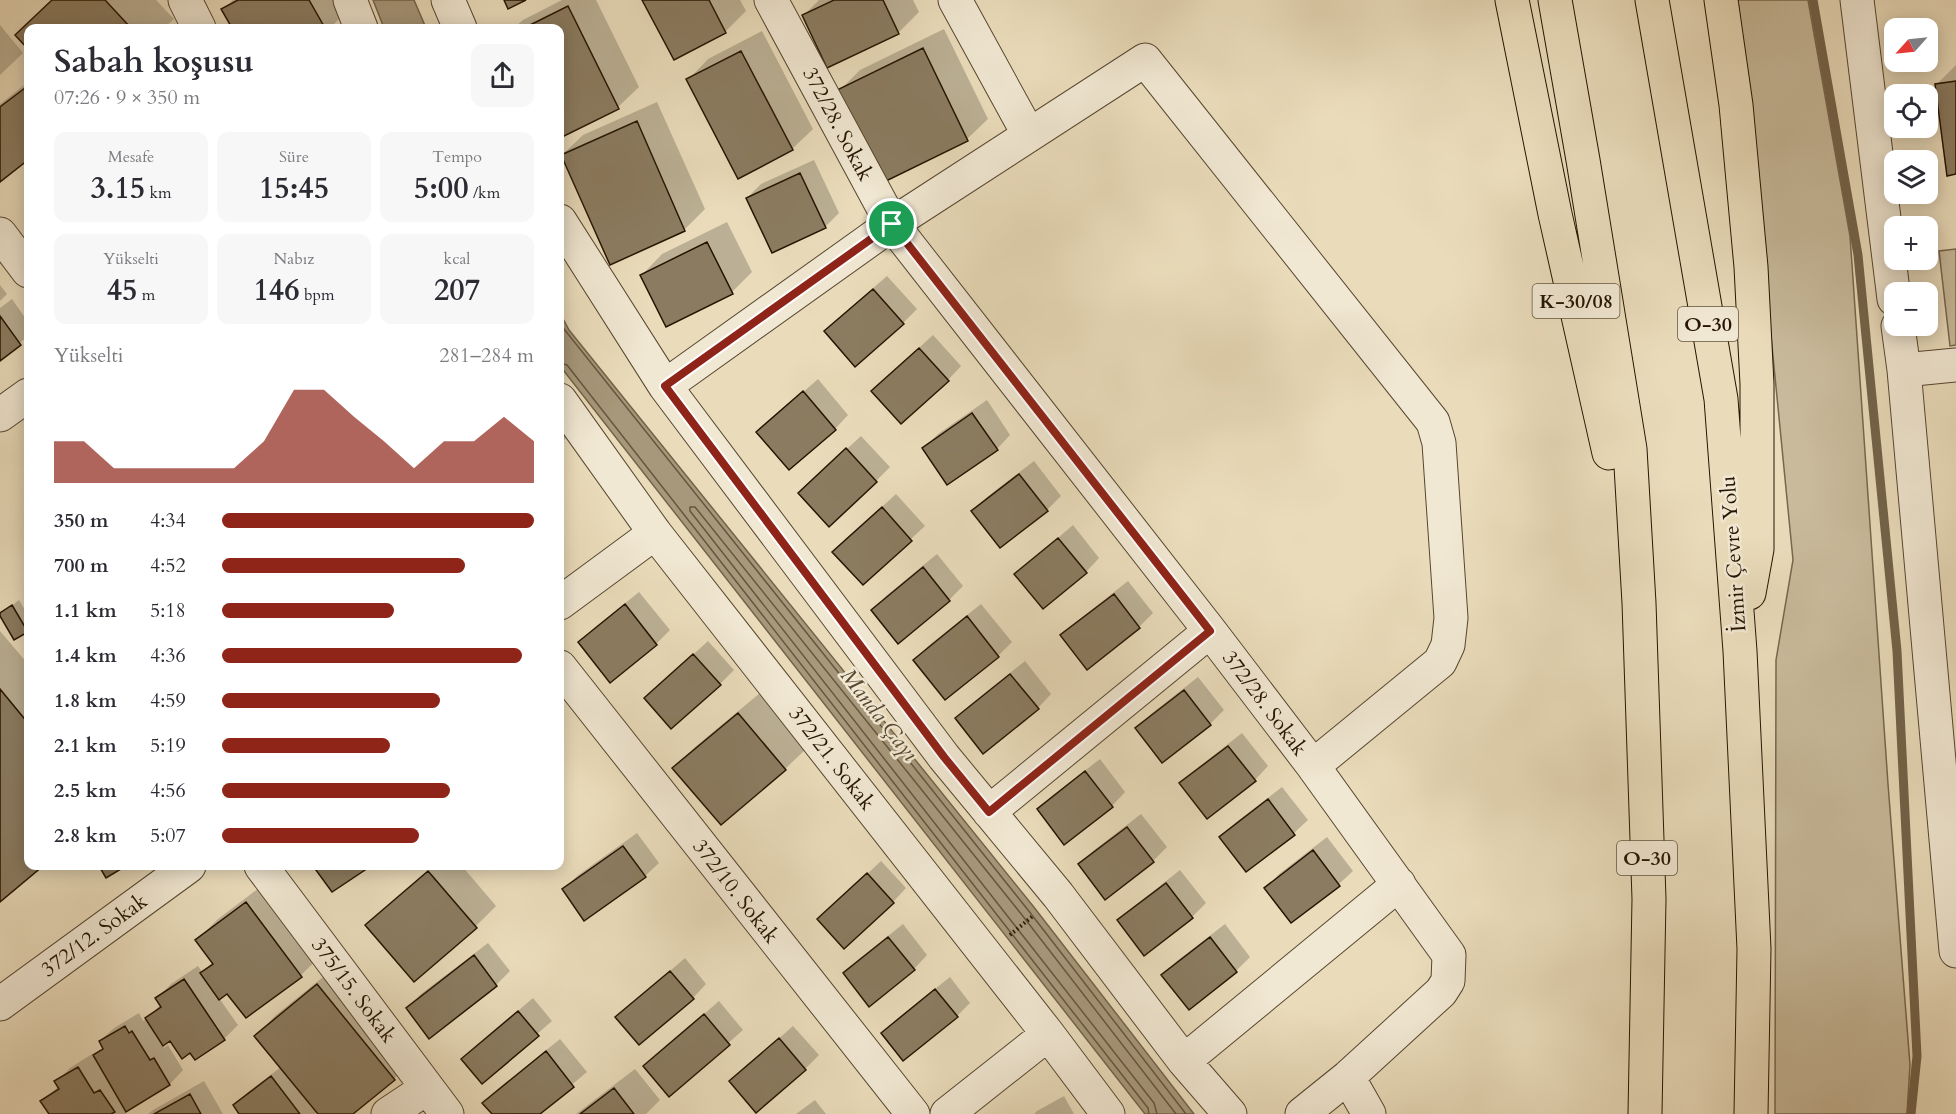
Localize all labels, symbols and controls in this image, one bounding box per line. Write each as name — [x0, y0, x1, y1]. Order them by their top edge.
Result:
north arrow — [1884, 18, 1938, 72]
map controls — [1884, 18, 1938, 336]
text: Sabah koşusu — [54, 39, 254, 84]
button: share — [471, 44, 534, 107]
street label: 372/28. Sokak — [795, 62, 880, 187]
text: 07:26 · 9 × 350 m — [54, 84, 200, 111]
button: locate — [1884, 84, 1938, 138]
text: Mesafe — [108, 146, 154, 168]
text: Süre — [279, 146, 309, 168]
text: Tempo — [432, 146, 482, 168]
button: layers — [1884, 150, 1938, 204]
text: 3.15 — [90, 168, 145, 209]
text: 15:45 — [259, 168, 329, 209]
text: 5:00 — [414, 168, 469, 209]
text: km — [145, 182, 172, 204]
text: /km — [469, 182, 500, 204]
pin — [866, 198, 917, 249]
icon: arrive — [875, 207, 908, 240]
button: + — [1884, 216, 1938, 270]
text: Yükselti — [103, 248, 159, 270]
text: Nabız — [274, 248, 314, 270]
text: kcal — [444, 248, 470, 270]
text: 45 — [107, 270, 137, 311]
text: 146 — [253, 270, 300, 311]
text: 207 — [434, 270, 480, 311]
button: − — [1884, 282, 1938, 336]
text: m — [137, 284, 155, 306]
text: bpm — [300, 284, 335, 306]
road number: K-30/08 — [1532, 284, 1620, 318]
road number: O-30 — [1678, 307, 1738, 341]
text: Yükselti — [54, 342, 123, 369]
text: 281–284 m — [439, 342, 534, 369]
street label: İzmir Çevre Yolu — [1714, 475, 1753, 633]
text: 350 m — [54, 507, 109, 534]
text: 4:34 — [150, 507, 186, 534]
text: 700 m — [54, 552, 109, 579]
text: 4:52 — [150, 552, 186, 579]
text: 1.1 km — [54, 597, 117, 624]
text: 5:18 — [150, 597, 186, 624]
text: 1.4 km — [54, 642, 117, 669]
text: 4:36 — [150, 642, 186, 669]
street label: 372/28. Sokak — [1215, 645, 1314, 763]
water label: Manda Çayı — [833, 662, 925, 767]
text: 1.8 km — [54, 687, 117, 714]
text: 4:59 — [150, 687, 186, 714]
street label: 372/21. Sokak — [782, 700, 882, 817]
text: 2.1 km — [54, 732, 117, 759]
text: 5:19 — [150, 732, 186, 759]
text: 2.5 km — [54, 777, 117, 804]
text: 4:56 — [150, 777, 186, 804]
text: 2.8 km — [54, 822, 117, 849]
text: 5:07 — [150, 822, 186, 849]
street label: 372/10. Sokak — [686, 833, 786, 950]
road number: O-30 — [1617, 841, 1677, 875]
street label: 372/12. Sokak — [35, 886, 154, 984]
street label: 375/15. Sokak — [304, 932, 403, 1050]

